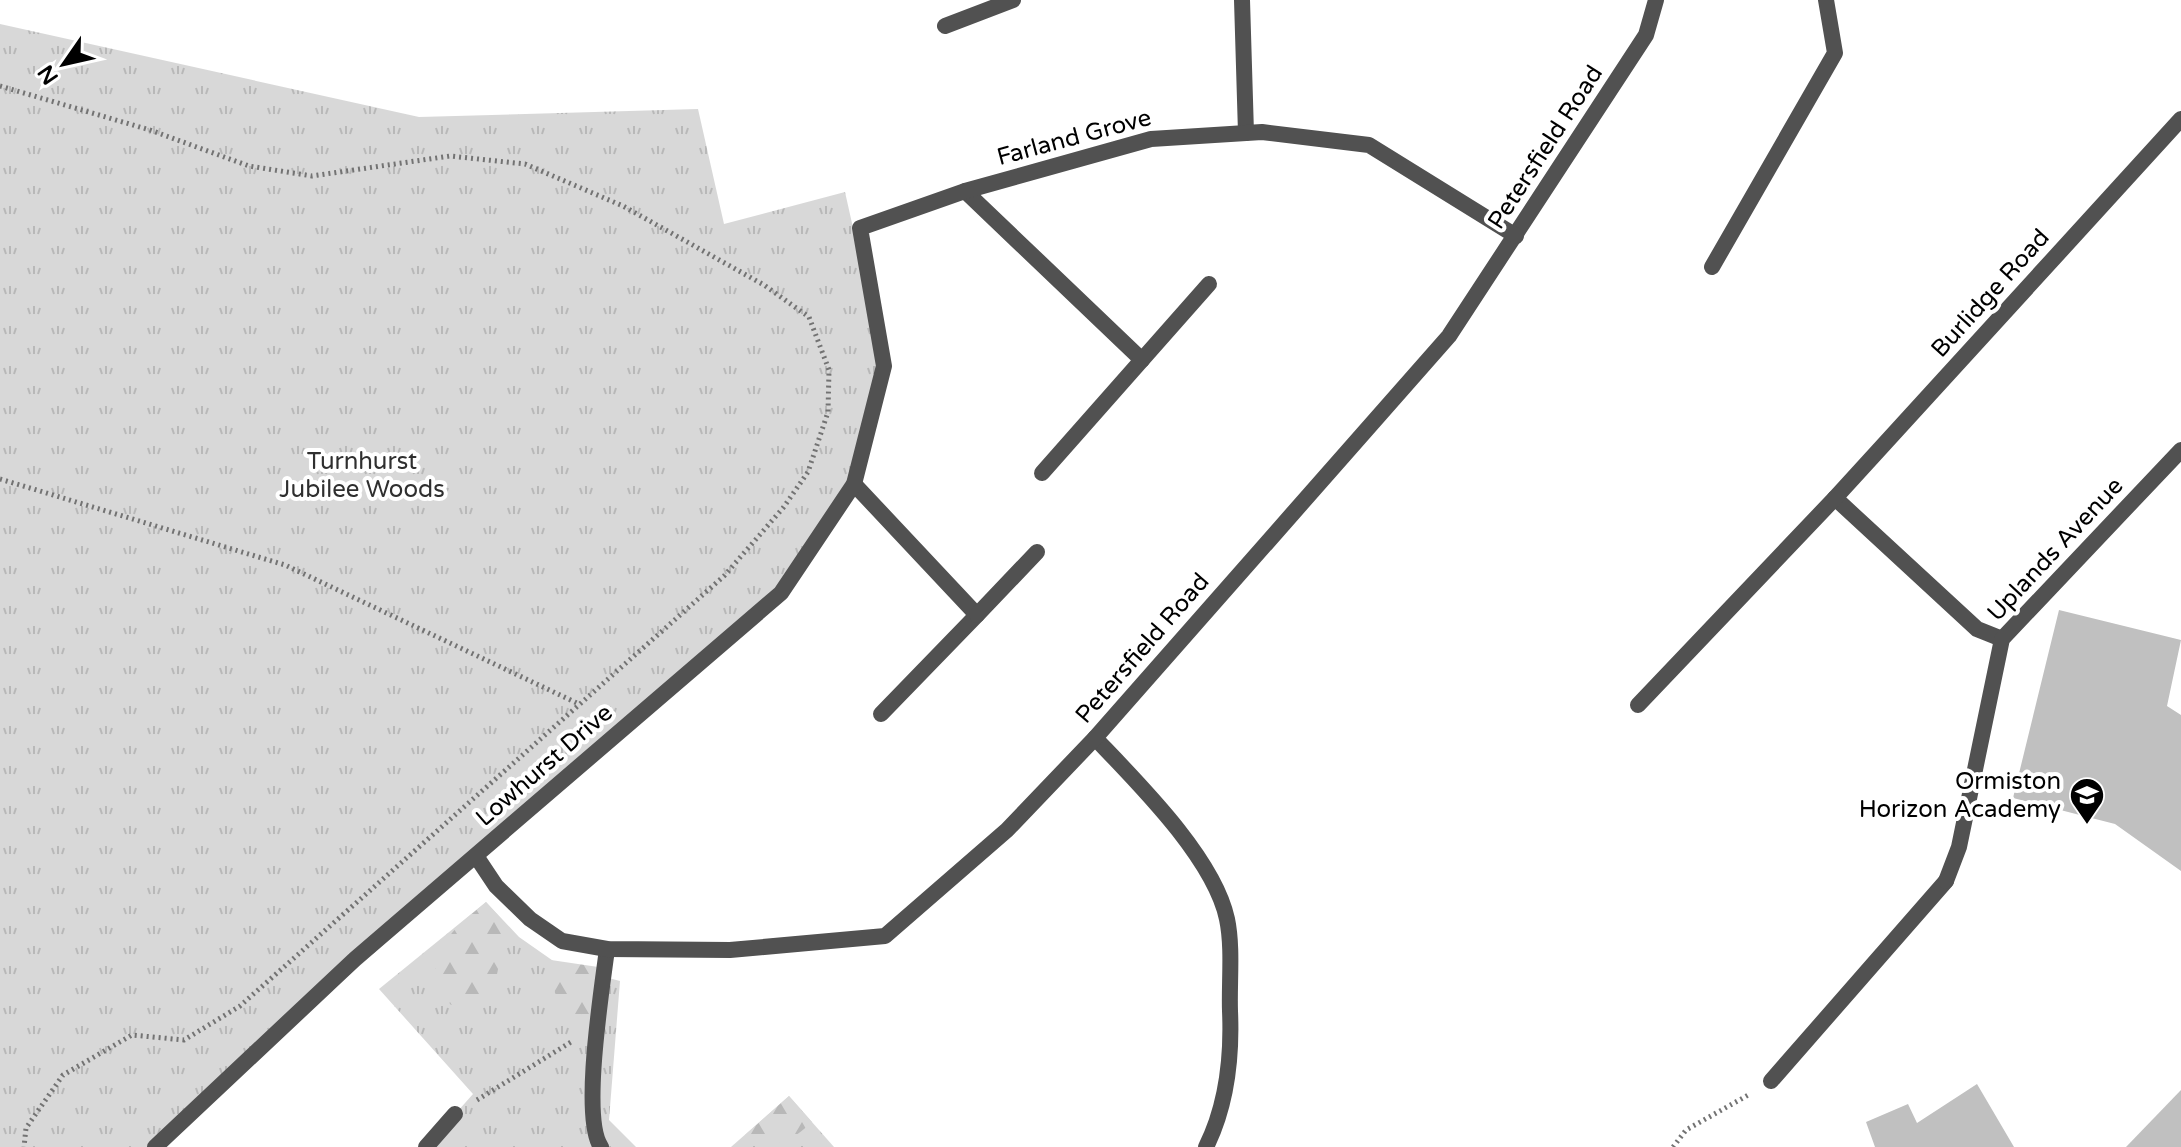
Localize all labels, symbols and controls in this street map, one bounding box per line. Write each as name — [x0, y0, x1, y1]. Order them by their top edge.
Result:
north arrow — [24, 24, 104, 104]
text: N — [33, 60, 64, 89]
street label: Petersfield Road — [1482, 60, 1609, 235]
street label: Farland Grove — [994, 103, 1154, 172]
street label: Burlidge Road — [1925, 223, 2056, 363]
park label: Turnhurst Jubilee Woods — [279, 447, 445, 504]
street label: Uplands Avenue — [1981, 472, 2129, 627]
street label: Petersfield Road — [1069, 567, 1215, 729]
street label: Lowhurst Drive — [470, 698, 619, 833]
place label: Ormiston Horizon Academy — [1859, 767, 2061, 824]
school or university icon: Ormiston Horizon Academy — [2068, 776, 2106, 826]

